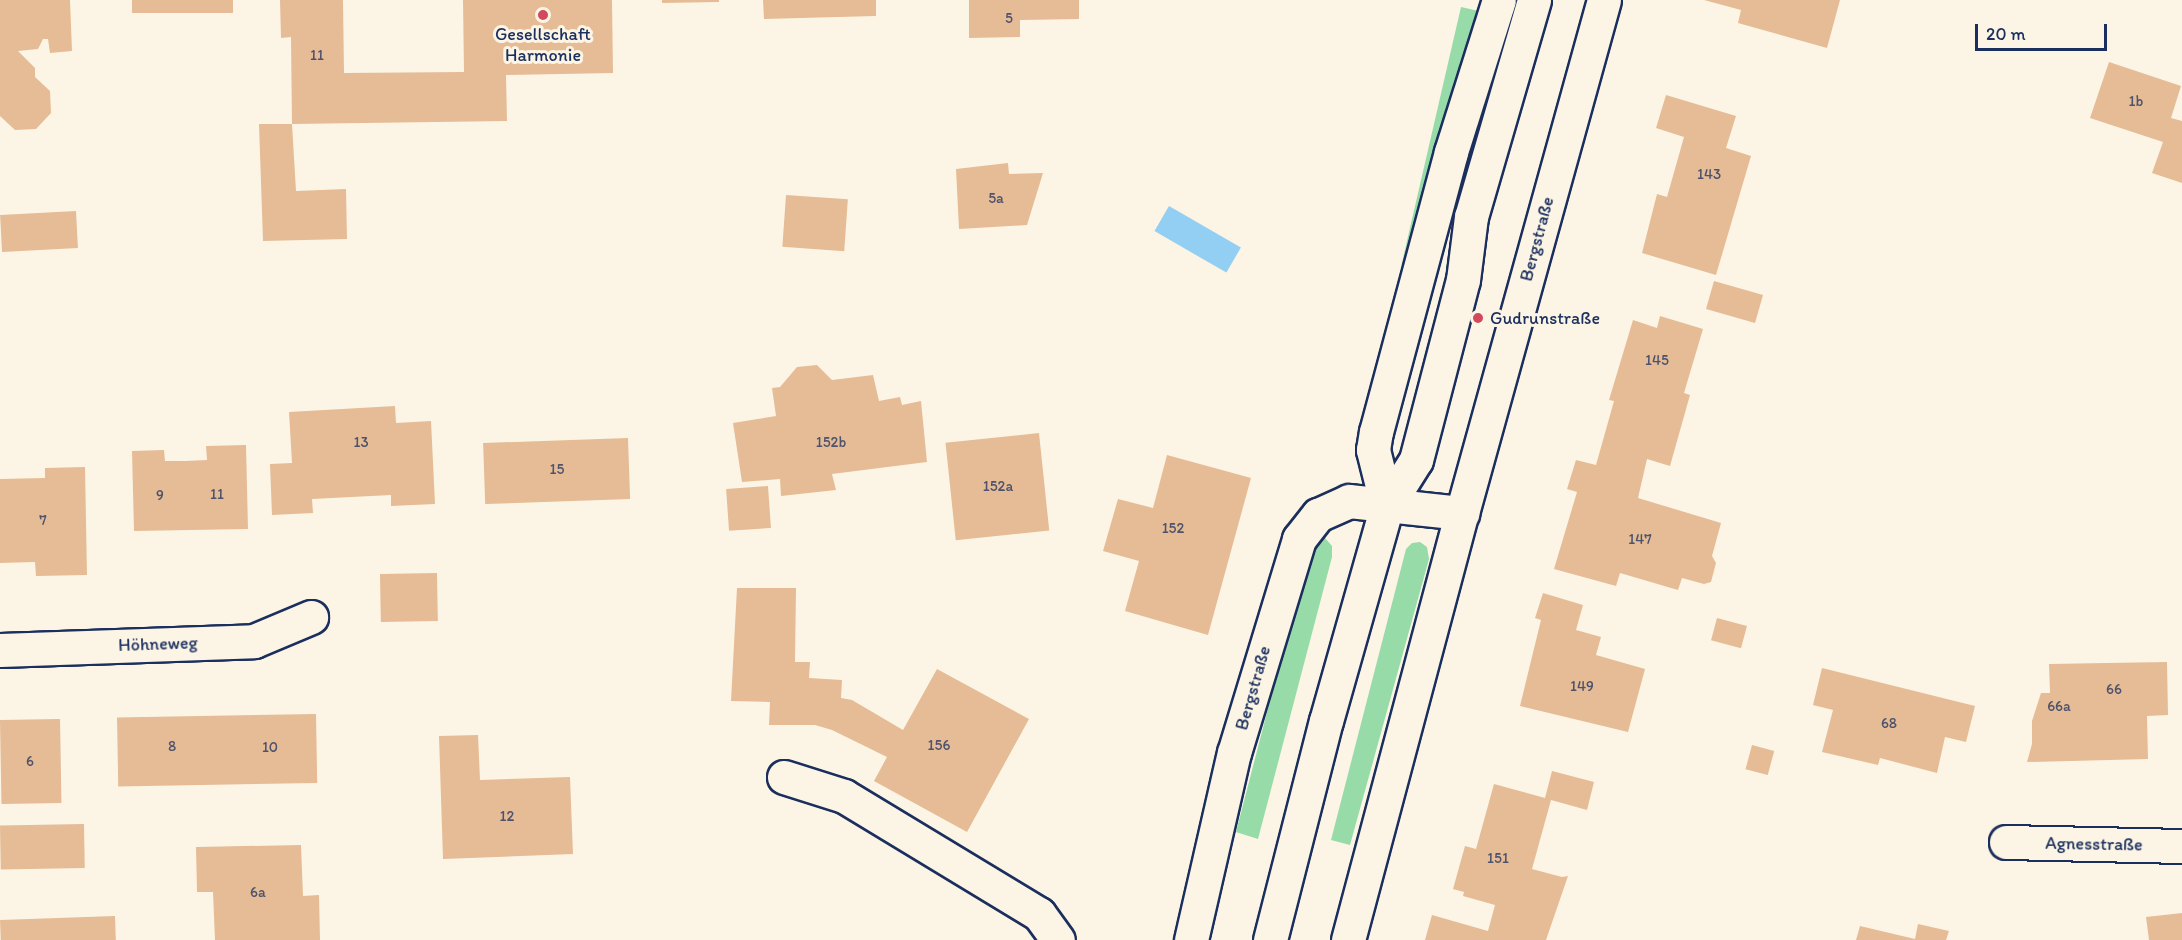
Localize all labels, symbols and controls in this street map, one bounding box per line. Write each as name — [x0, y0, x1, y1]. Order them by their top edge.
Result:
marker: Gesellschaft Harmonie — [536, 8, 550, 22]
house number: 5 — [1005, 10, 1013, 28]
scale bar — [1978, 12, 2110, 50]
text: 20 m — [1986, 23, 2026, 45]
place label: Gesellschaft Harmonie — [495, 24, 591, 66]
house number: 11 — [310, 47, 324, 65]
house number: 1b — [2129, 93, 2143, 111]
house number: 143 — [1697, 166, 1721, 184]
house number: 5a — [988, 190, 1004, 208]
street label: Bergstraße — [1515, 194, 1559, 284]
place label: Gudrunstraße — [1490, 307, 1600, 329]
marker: Gudrunstraße — [1471, 311, 1485, 325]
house number: 145 — [1645, 352, 1669, 370]
house number: 13 — [353, 434, 369, 452]
house number: 152b — [816, 434, 846, 452]
house number: 15 — [550, 461, 564, 479]
house number: 152a — [983, 478, 1013, 496]
house number: 11 — [210, 486, 224, 504]
house number: 9 — [156, 487, 164, 505]
house number: 7 — [39, 512, 47, 530]
house number: 152 — [1162, 520, 1184, 538]
house number: 147 — [1628, 531, 1652, 549]
street label: Höhneweg — [118, 632, 198, 656]
street label: Bergstraße — [1231, 643, 1275, 733]
house number: 149 — [1570, 678, 1594, 696]
house number: 66 — [2106, 681, 2122, 699]
house number: 66a — [2047, 698, 2071, 716]
house number: 68 — [1881, 715, 1897, 733]
house number: 156 — [928, 737, 950, 755]
house number: 8 — [168, 738, 176, 756]
house number: 10 — [262, 739, 278, 757]
house number: 6 — [26, 753, 34, 771]
house number: 12 — [500, 808, 514, 826]
street label: Agnesstraße — [2045, 832, 2143, 856]
house number: 151 — [1487, 850, 1509, 868]
house number: 6a — [250, 884, 266, 902]

